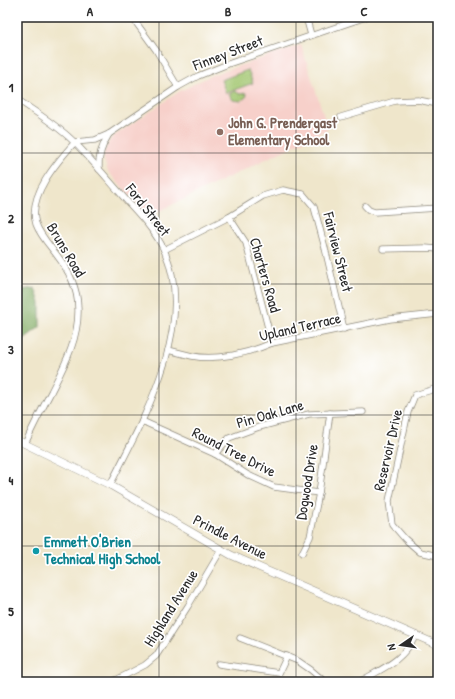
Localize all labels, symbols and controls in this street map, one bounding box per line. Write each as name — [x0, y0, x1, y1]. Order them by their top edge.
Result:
text: A — [87, 2, 94, 20]
text: B — [225, 2, 232, 20]
text: C — [360, 2, 368, 20]
street label: Finney Street — [189, 29, 267, 76]
text: 1 — [9, 78, 14, 96]
place label: John G. Prendergast Elementary School — [228, 112, 338, 151]
marker: John G. Prendergast Elementary School — [215, 127, 225, 137]
street label: Ford Street — [121, 178, 176, 241]
text: 2 — [8, 209, 15, 227]
street label: Fairview Street — [318, 209, 359, 295]
street label: Bruns Road — [42, 219, 91, 281]
street label: Charters Road — [245, 235, 286, 315]
street label: Upland Terrace — [257, 307, 343, 346]
text: 3 — [8, 340, 14, 358]
street label: Pin Oak Lane — [234, 394, 306, 433]
street label: Reservoir Drive — [368, 407, 407, 493]
street label: Round Tree Drive — [189, 421, 280, 482]
street label: Dogwood Drive — [290, 443, 323, 521]
text: 4 — [9, 471, 14, 489]
street label: Prindle Avenue — [190, 509, 271, 564]
place label: Emmett O'Brien Technical High School — [43, 531, 161, 570]
marker: Emmett O'Brien Technical High School — [31, 546, 41, 556]
street label: Highland Avenue — [139, 565, 203, 650]
text: 5 — [8, 602, 14, 620]
north arrow — [381, 625, 421, 665]
text: N — [384, 643, 399, 652]

